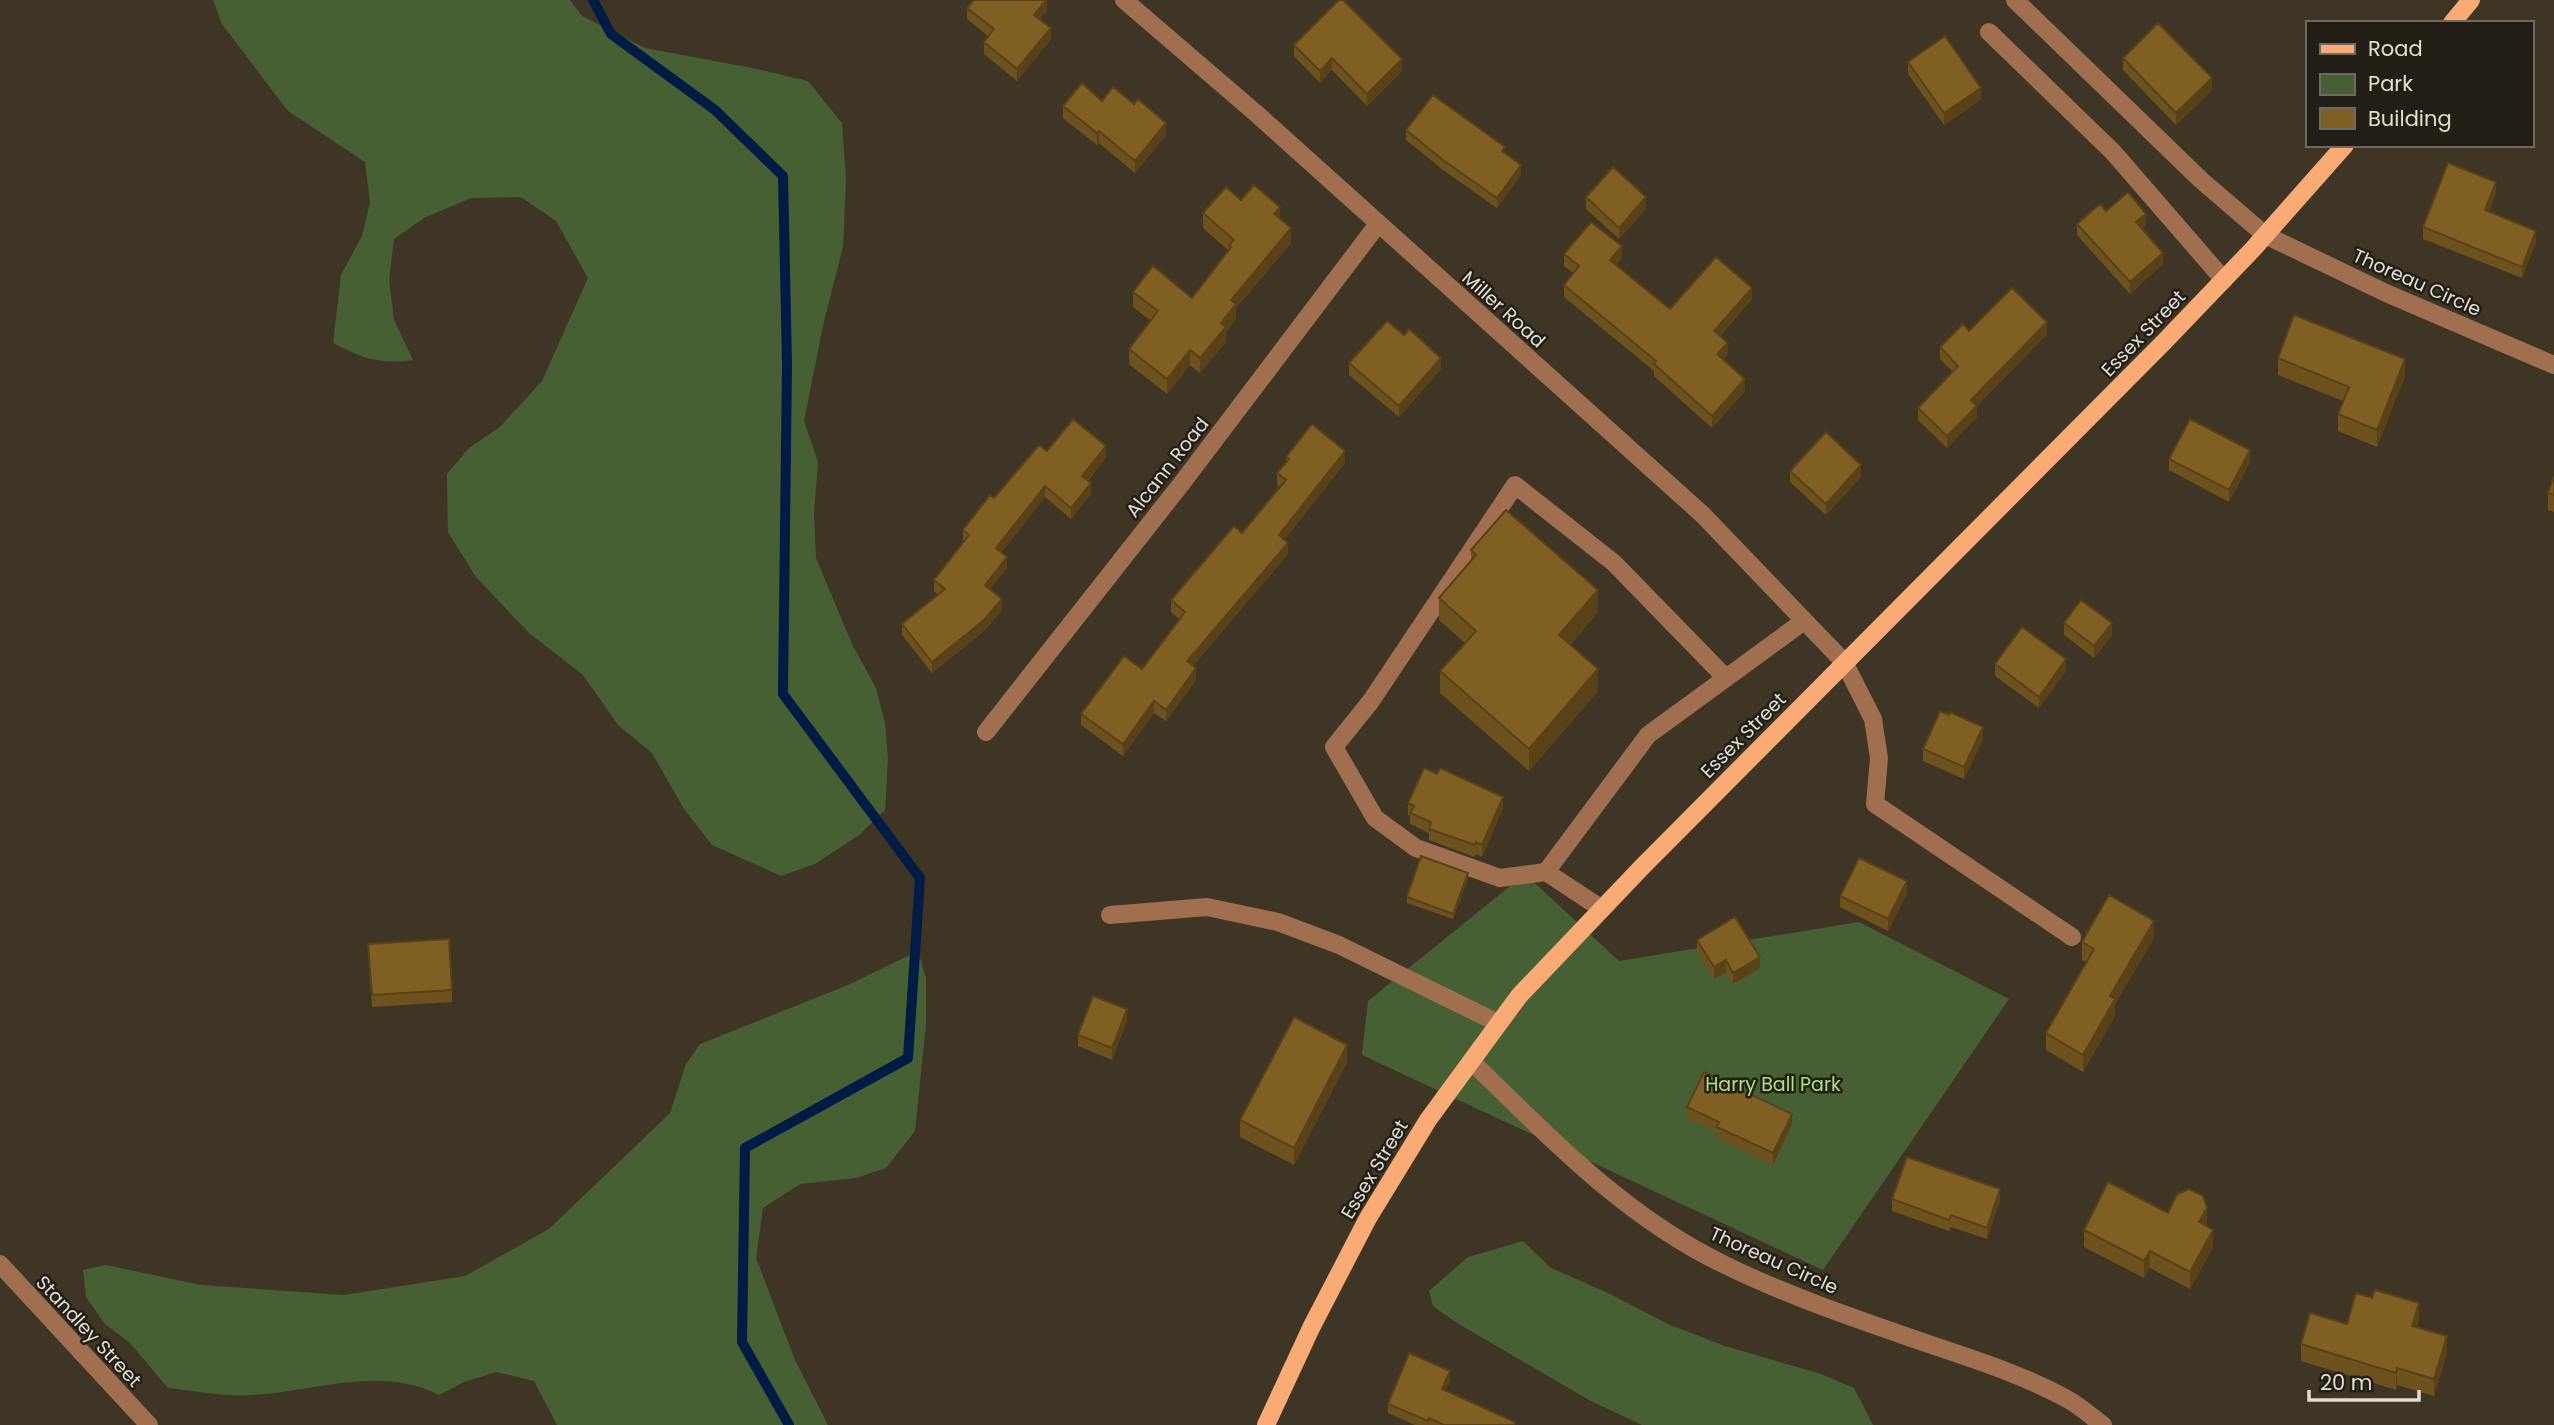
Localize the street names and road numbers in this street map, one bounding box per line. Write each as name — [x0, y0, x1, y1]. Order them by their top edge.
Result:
street label: Thoreau Circle — [2348, 242, 2485, 323]
street label: Miller Road — [1456, 265, 1551, 354]
street label: Essex Street — [2095, 284, 2192, 383]
street label: Alcann Road — [1120, 411, 1215, 523]
street label: Essex Street — [1695, 686, 1792, 784]
street label: Essex Street — [1334, 1115, 1415, 1224]
street label: Thoreau Circle — [1705, 1220, 1842, 1301]
street label: Standley Street — [30, 1270, 148, 1393]

